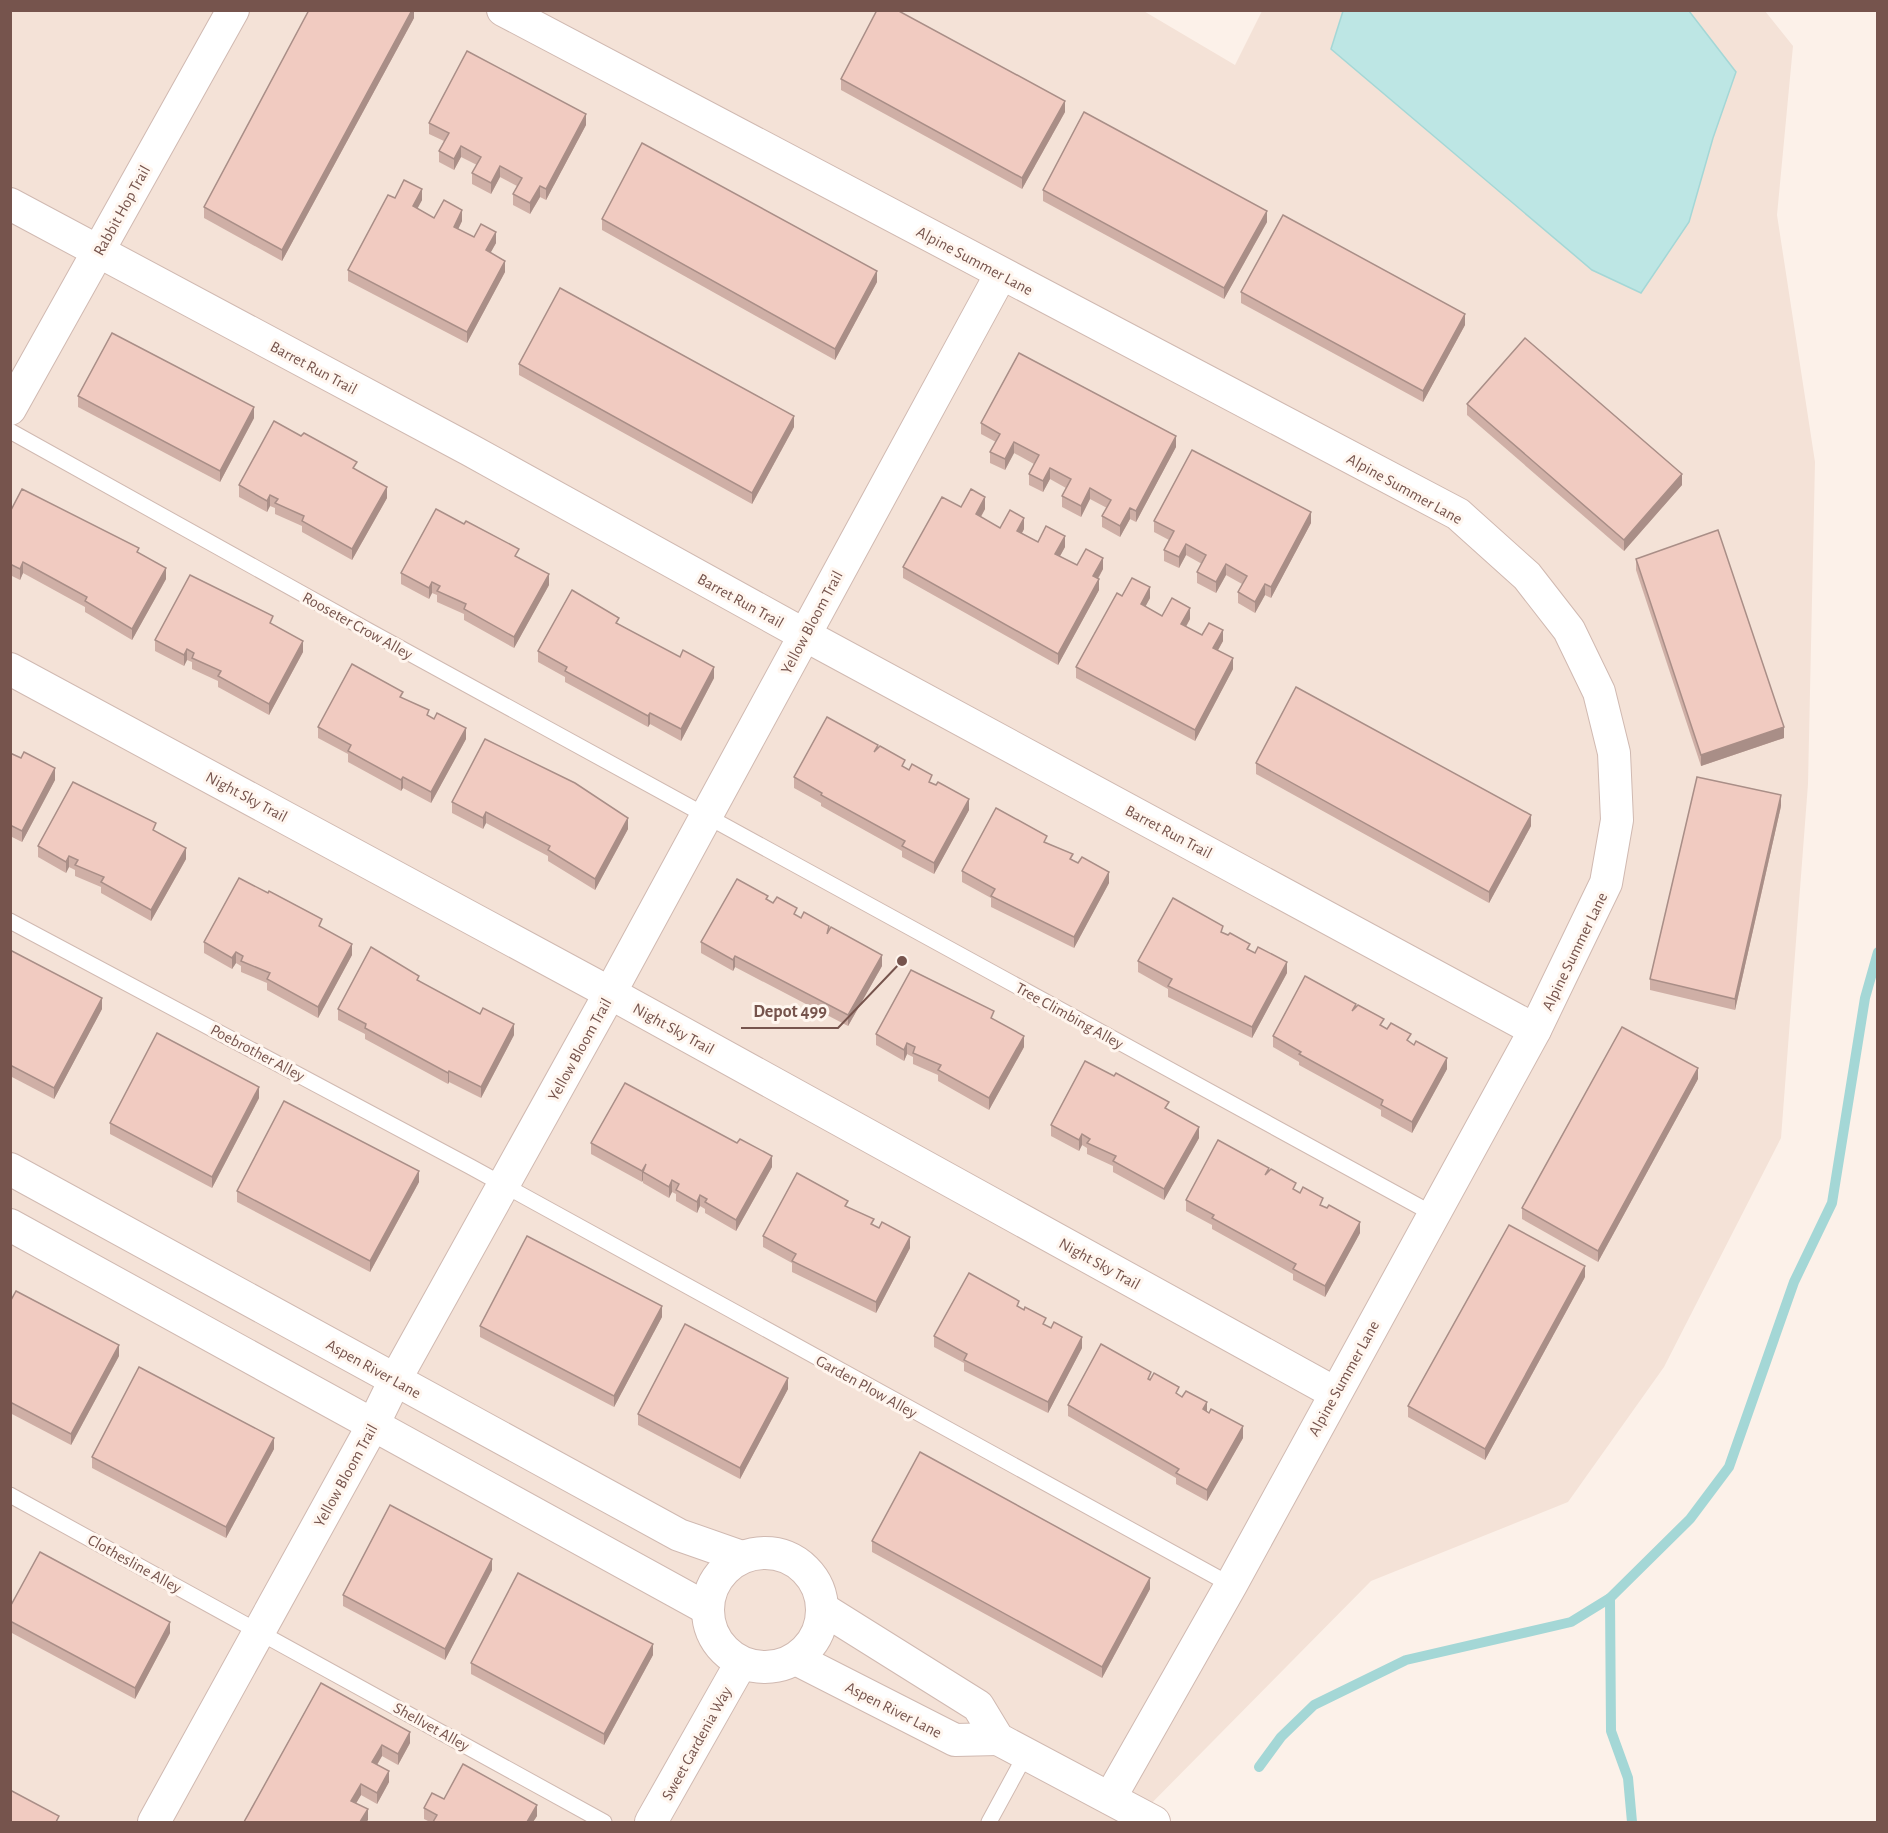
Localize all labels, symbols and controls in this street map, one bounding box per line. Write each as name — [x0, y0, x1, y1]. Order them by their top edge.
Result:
street label: Rabbit Hop Trail — [91, 163, 153, 258]
street label: Alpine Summer Lane — [914, 223, 1035, 298]
street label: Barret Run Trail — [267, 338, 360, 397]
street label: Alpine Summer Lane — [1344, 451, 1465, 527]
street label: Yellow Bloom Trail — [778, 568, 846, 677]
street label: Barret Run Trail — [695, 571, 786, 631]
street label: Rooseter Crow Alley — [299, 589, 415, 664]
street label: Night Sky Trail — [203, 769, 290, 826]
street label: Barret Run Trail — [1122, 802, 1215, 861]
street label: Alpine Summer Lane — [1539, 890, 1610, 1013]
street label: Tree Climbing Alley — [1012, 980, 1126, 1053]
callout: Depot 499 — [741, 992, 838, 1028]
street label: Yellow Bloom Trail — [545, 996, 615, 1103]
street label: Night Sky Trail — [630, 1000, 717, 1059]
text: Depot 499 — [753, 1003, 827, 1021]
street label: Poebrother Alley — [207, 1021, 307, 1085]
street label: Night Sky Trail — [1056, 1235, 1143, 1294]
street label: Alpine Summer Lane — [1306, 1318, 1382, 1439]
street label: Aspen River Lane — [323, 1336, 424, 1401]
street label: Garden Plow Alley — [813, 1352, 920, 1422]
street label: Yellow Bloom Trail — [311, 1422, 381, 1529]
street label: Clothesline Alley — [85, 1532, 184, 1597]
street label: Aspen River Lane — [843, 1679, 944, 1741]
street label: Sweet Gardenia Way — [659, 1684, 736, 1804]
street label: Shellvet Alley — [390, 1700, 472, 1755]

